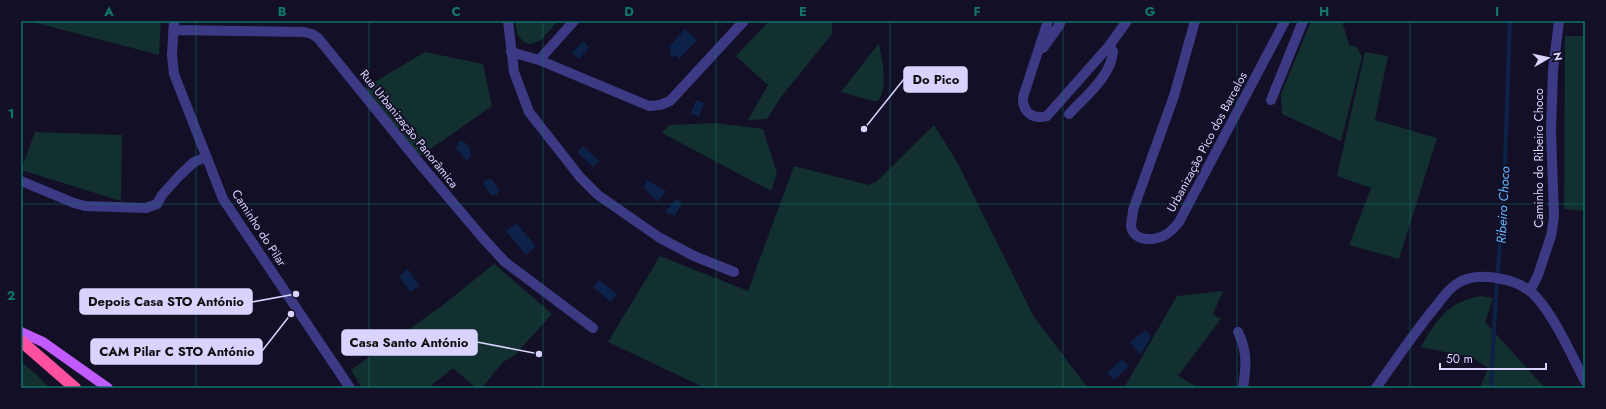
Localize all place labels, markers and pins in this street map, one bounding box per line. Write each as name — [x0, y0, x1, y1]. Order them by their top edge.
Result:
callout: Do Pico — [904, 67, 967, 92]
callout: Depois Casa STO António — [80, 289, 252, 314]
callout: Casa Santo António — [342, 330, 477, 355]
callout: CAM Pilar C STO António — [91, 339, 262, 364]

